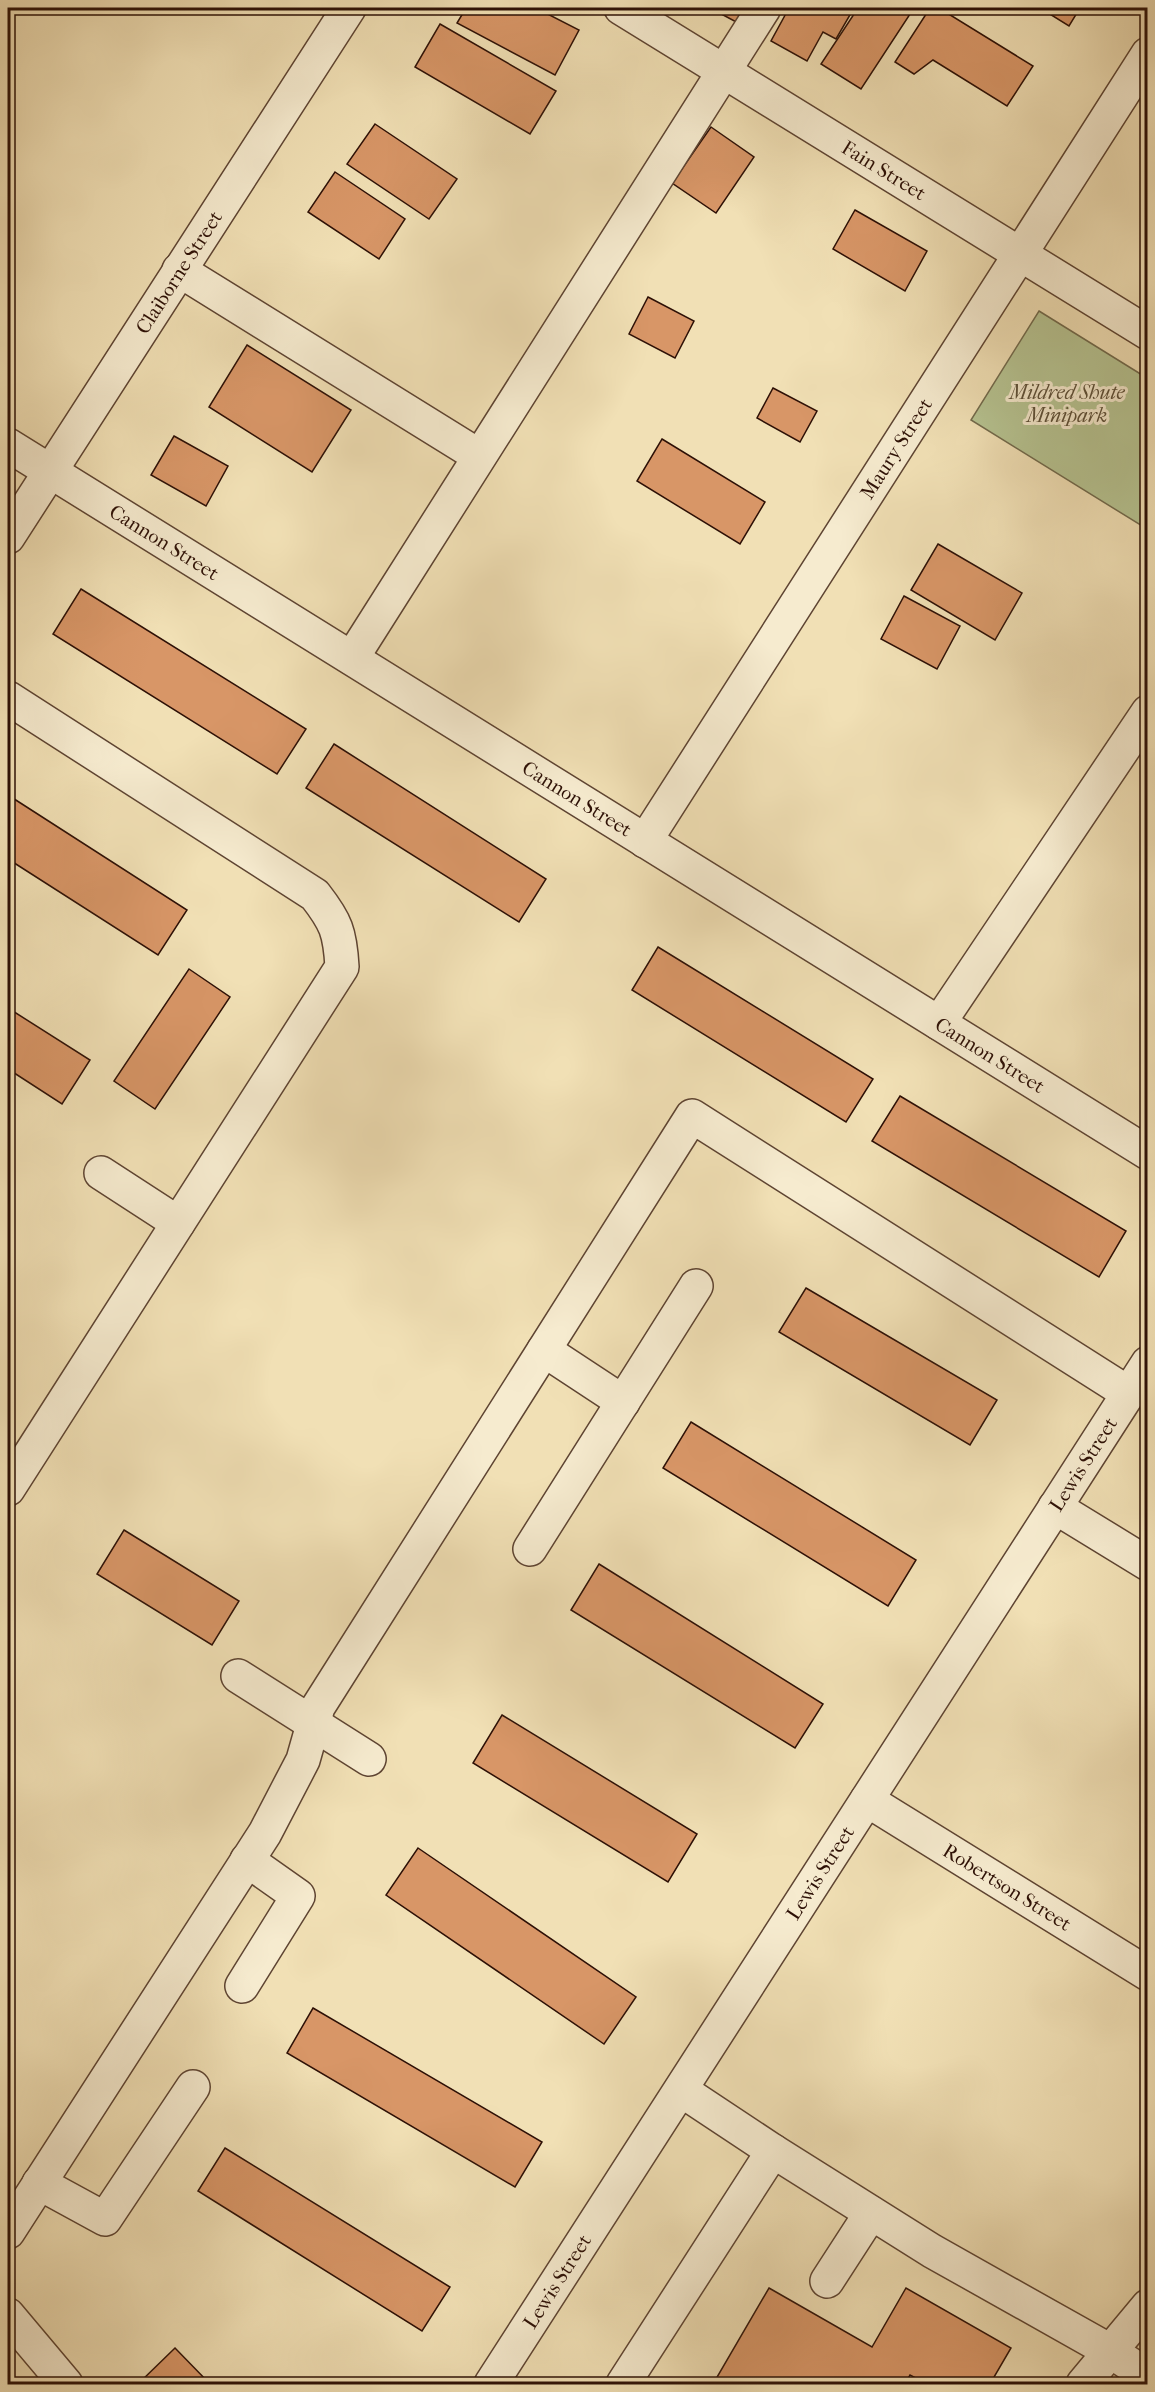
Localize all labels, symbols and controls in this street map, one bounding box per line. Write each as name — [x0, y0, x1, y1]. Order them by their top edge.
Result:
street label: Fain Street — [837, 136, 930, 205]
street label: Claiborne Street — [131, 207, 227, 338]
park label: Mildred Shute Minipark — [1007, 381, 1125, 427]
street label: Maury Street — [856, 394, 937, 503]
street label: Cannon Street — [105, 500, 223, 585]
street label: Cannon Street — [518, 756, 636, 842]
street label: Cannon Street — [931, 1013, 1049, 1098]
street label: Lewis Street — [1045, 1413, 1122, 1516]
street label: Lewis Street — [782, 1822, 859, 1924]
street label: Robertson Street — [939, 1839, 1075, 1936]
street label: Lewis Street — [519, 2230, 596, 2333]

